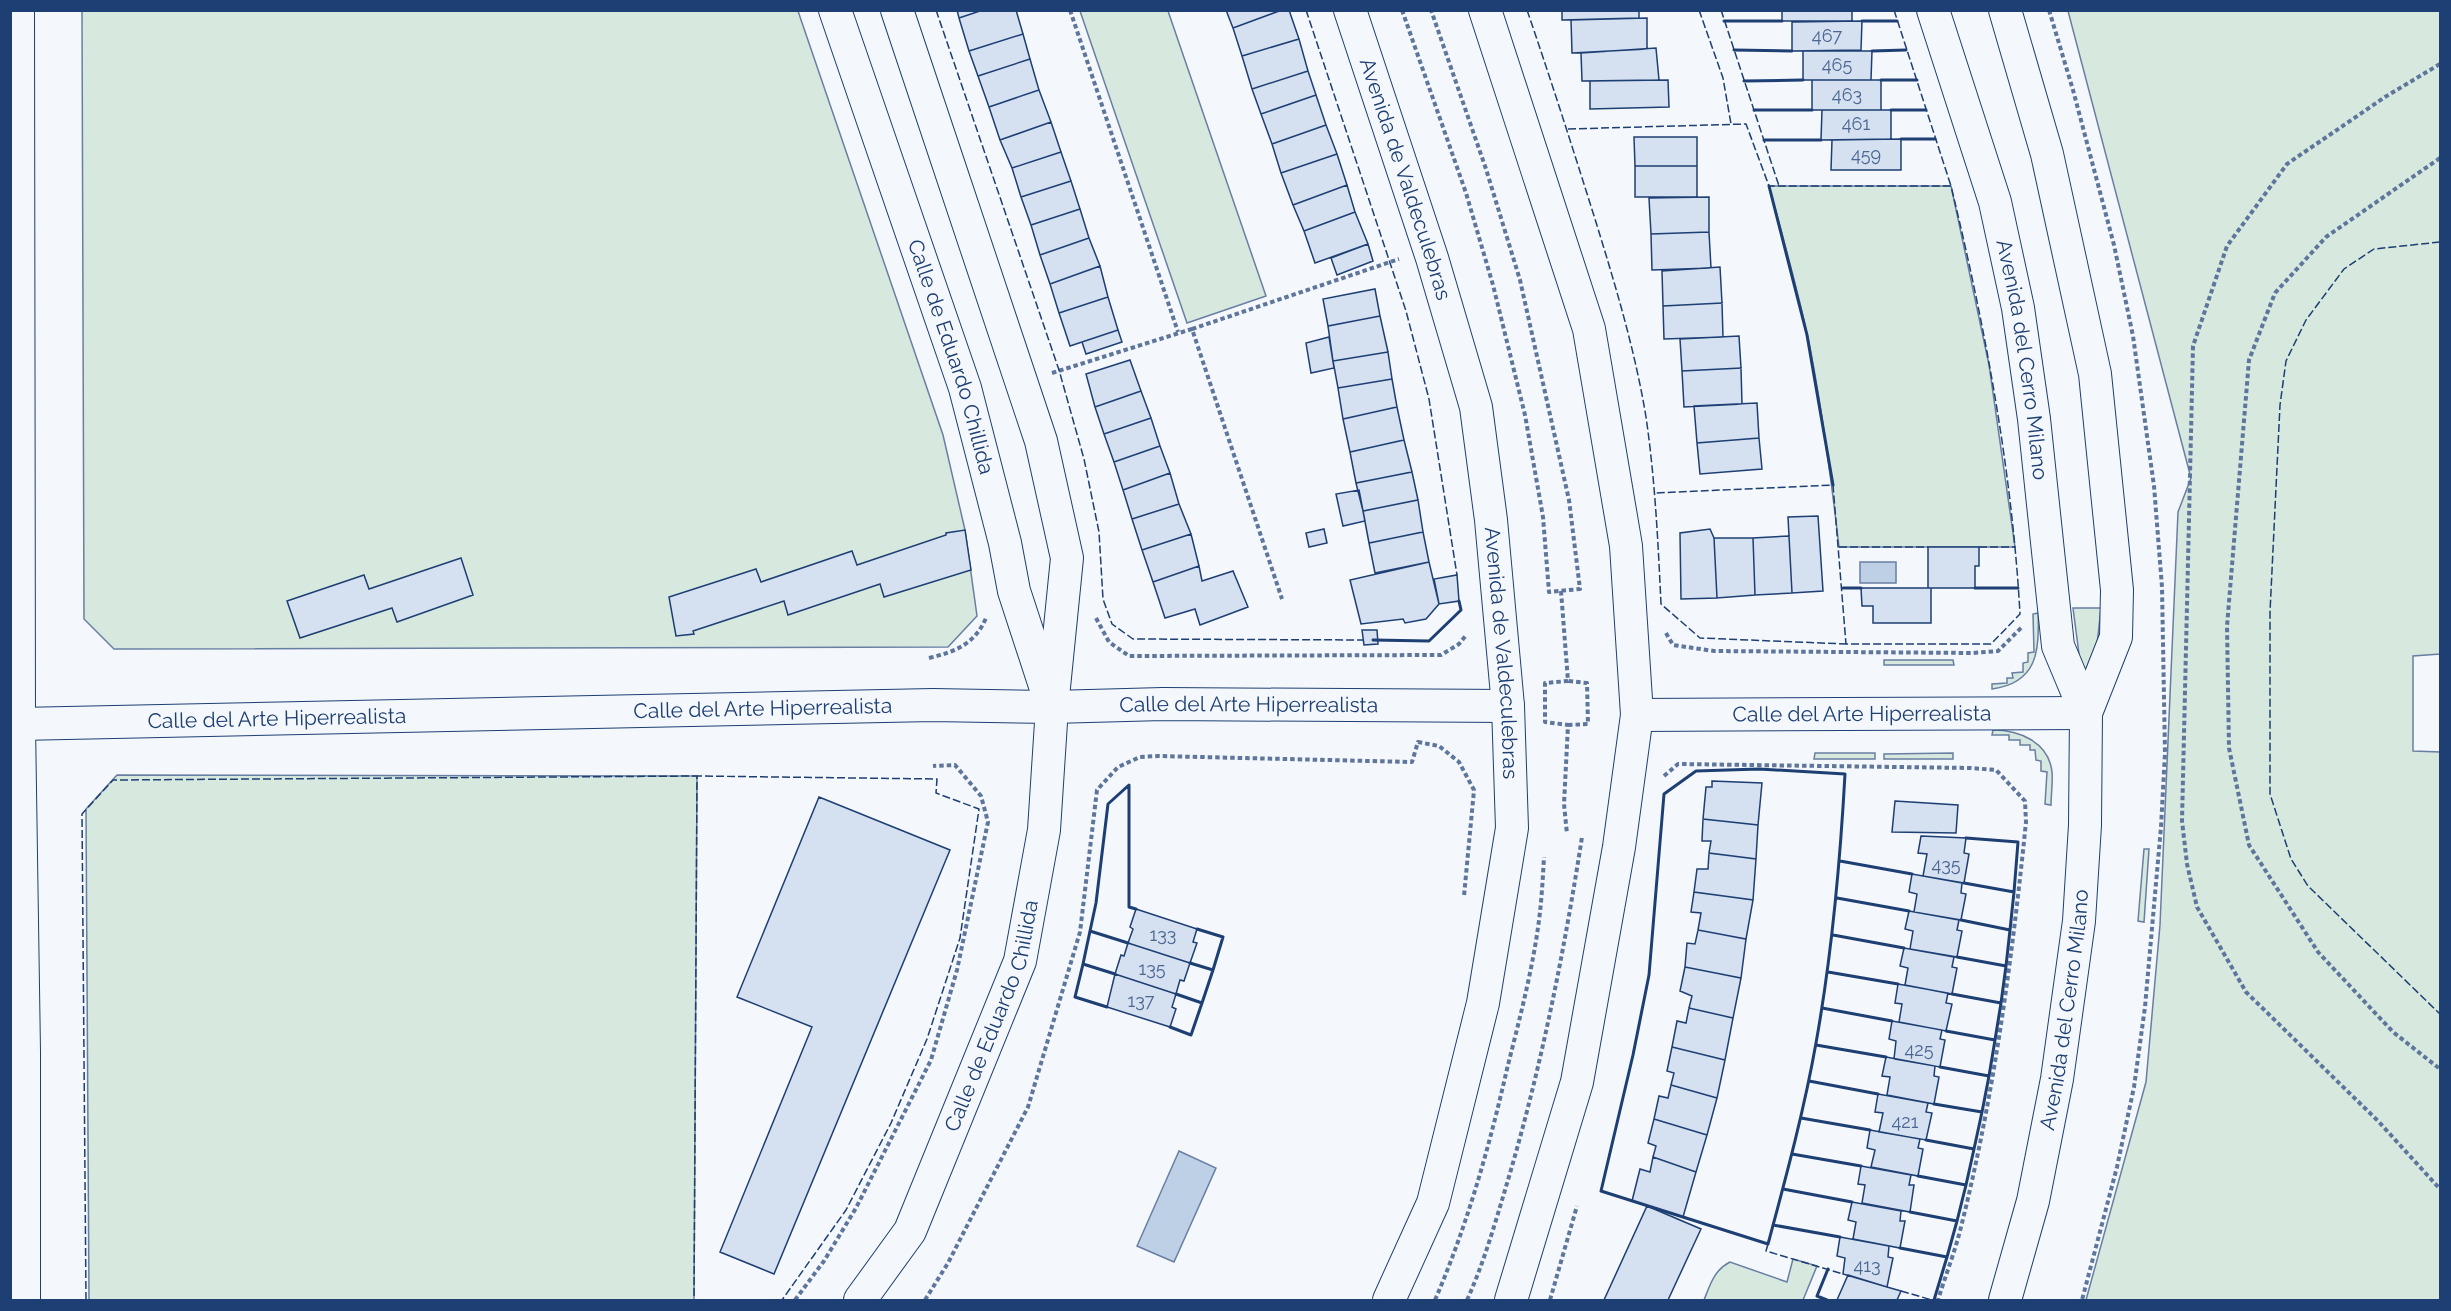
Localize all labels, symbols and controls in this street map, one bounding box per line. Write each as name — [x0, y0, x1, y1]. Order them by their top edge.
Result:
house number: 467 — [1812, 25, 1843, 46]
house number: 465 — [1822, 54, 1852, 75]
street label: Avenida de Valdeculebras — [1355, 55, 1457, 303]
house number: 463 — [1832, 84, 1862, 105]
house number: 461 — [1842, 113, 1870, 134]
house number: 459 — [1851, 144, 1881, 165]
street label: Calle de Eduardo Chillida — [903, 236, 1000, 477]
street label: Avenida del Cerro Milano — [1991, 237, 2053, 481]
street label: Avenida de Valdeculebras — [1480, 526, 1523, 780]
street label: Calle del Arte Hiperrealista — [1119, 691, 1378, 717]
street label: Calle del Arte Hiperrealista — [633, 693, 892, 723]
street label: Calle del Arte Hiperrealista — [1733, 700, 1991, 727]
street label: Calle del Arte Hiperrealista — [147, 703, 407, 733]
house number: 435 — [1931, 854, 1961, 875]
street label: Avenida del Cerro Milano — [2034, 888, 2093, 1132]
street label: Calle de Eduardo Chillida — [939, 898, 1043, 1135]
house number: 133 — [1150, 924, 1176, 945]
house number: 135 — [1138, 958, 1166, 979]
house number: 137 — [1128, 990, 1155, 1011]
house number: 425 — [1904, 1039, 1934, 1060]
house number: 421 — [1892, 1111, 1919, 1132]
house number: 413 — [1853, 1255, 1881, 1276]

